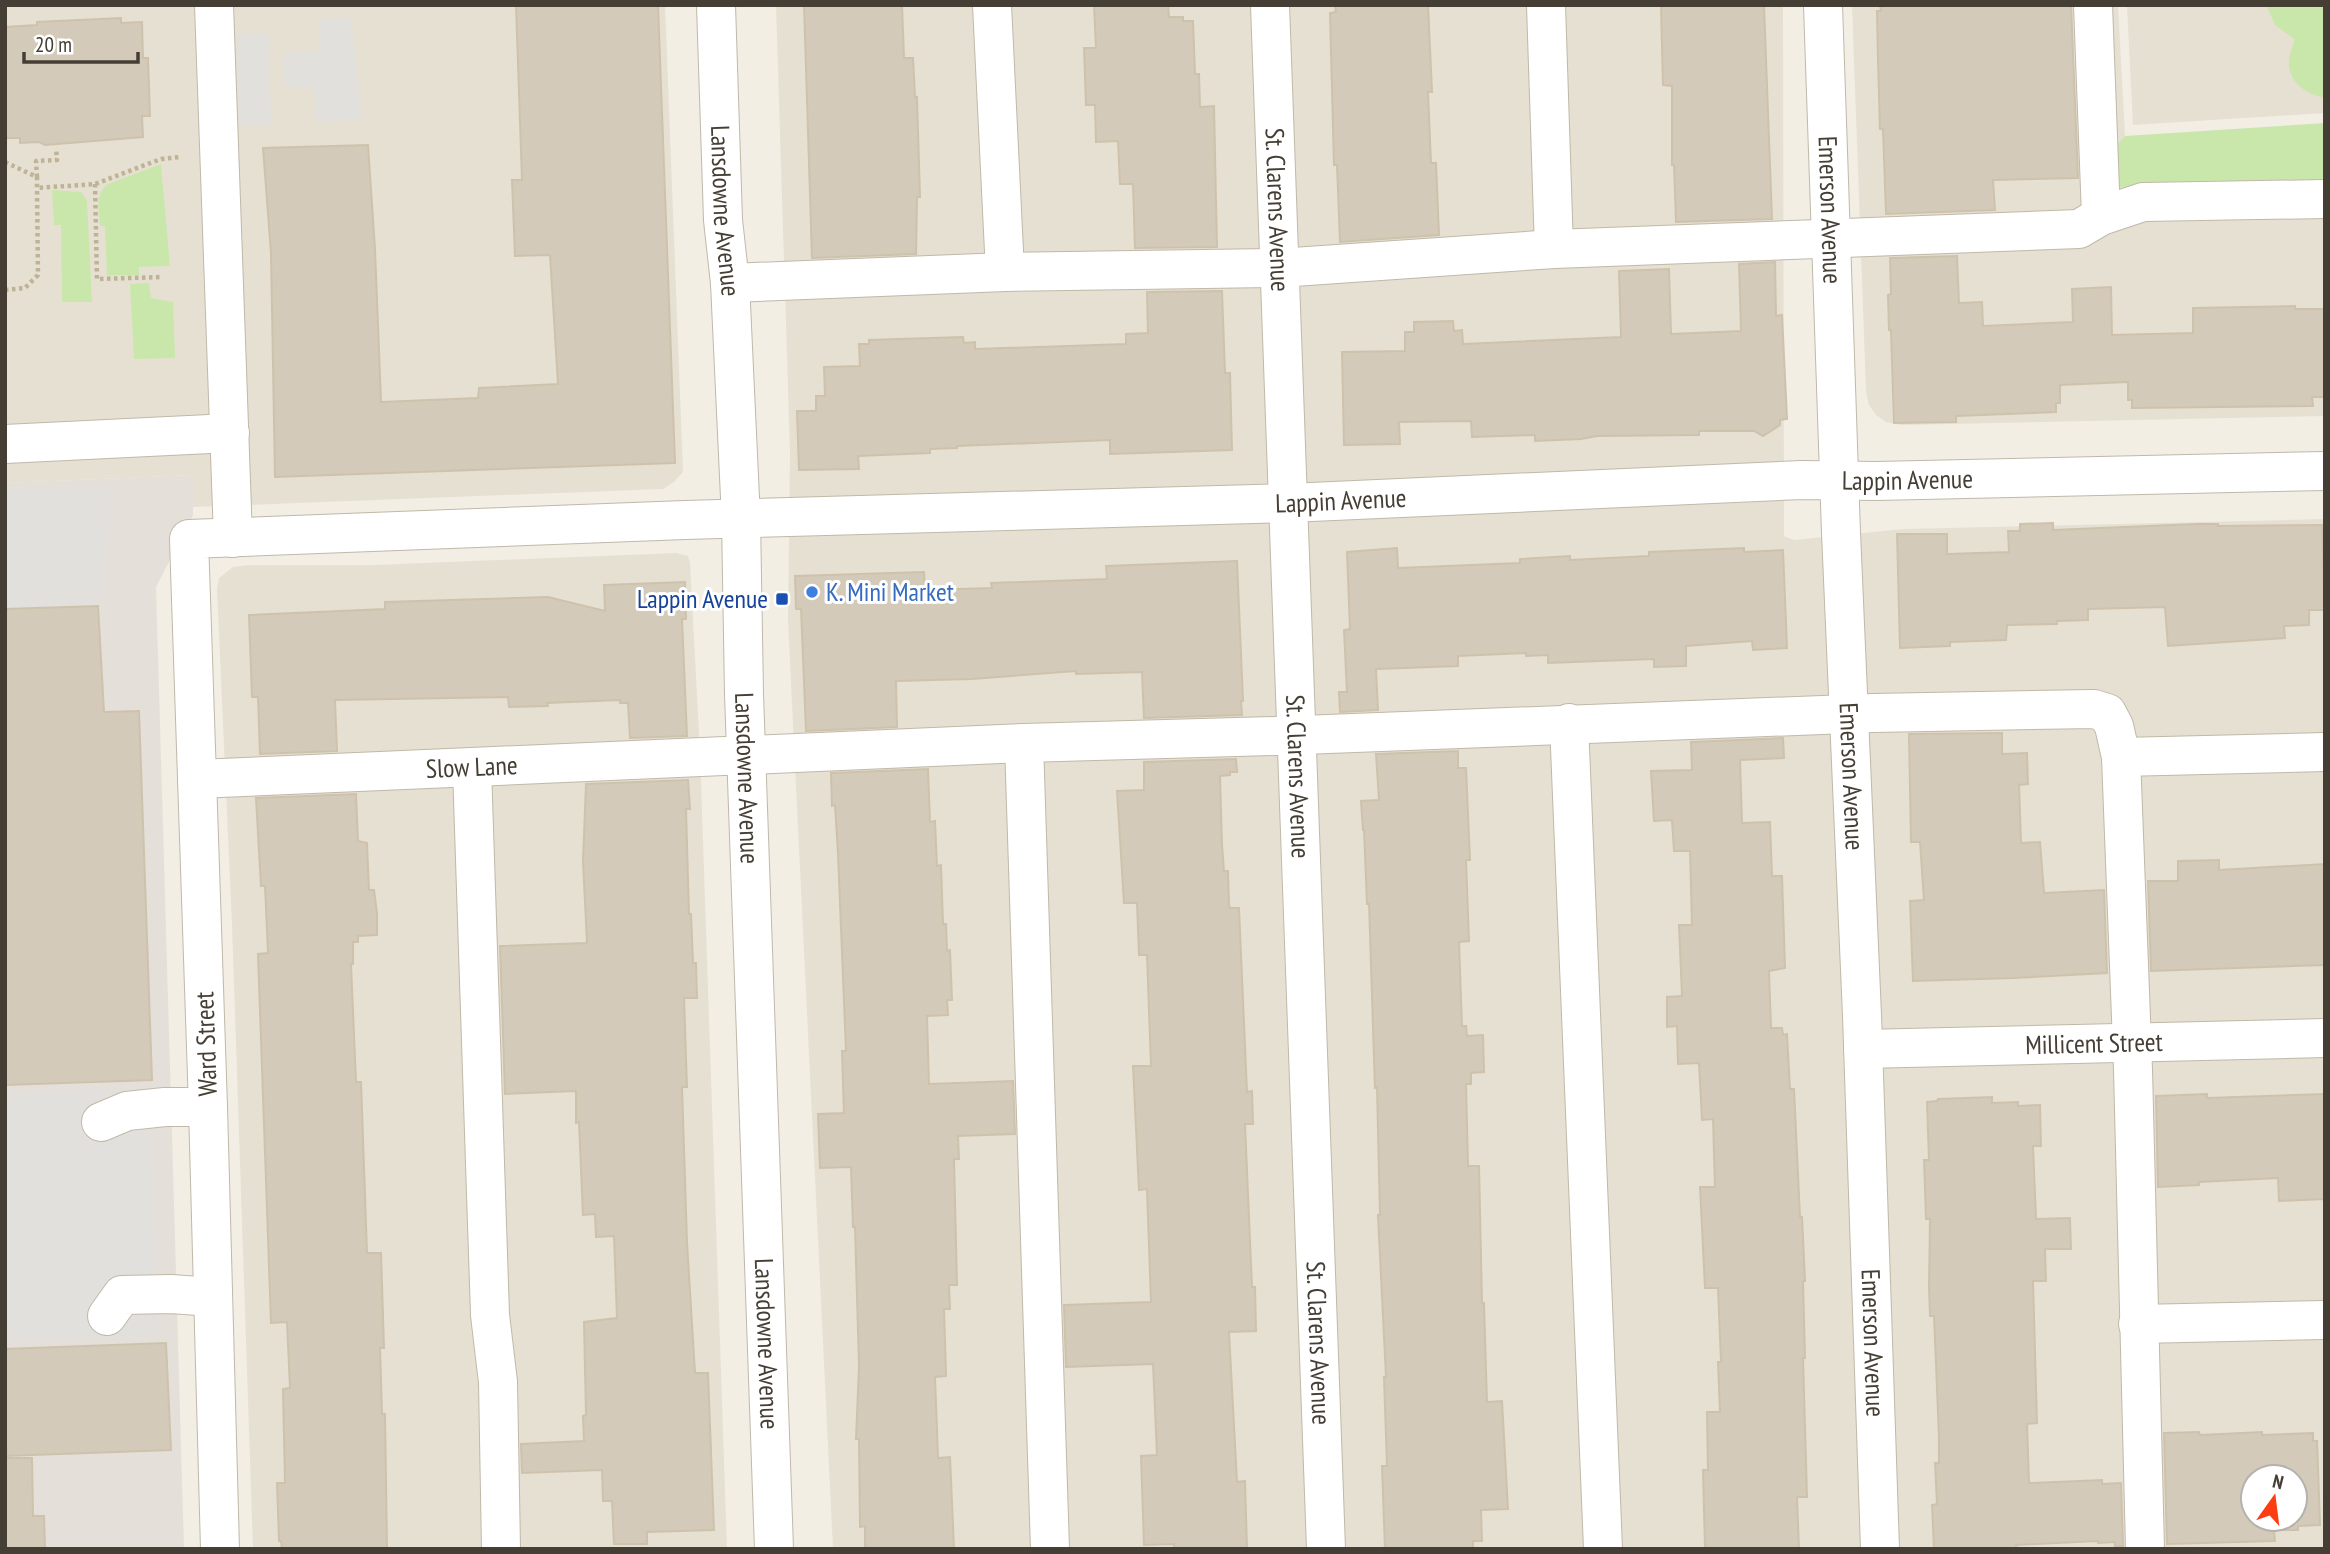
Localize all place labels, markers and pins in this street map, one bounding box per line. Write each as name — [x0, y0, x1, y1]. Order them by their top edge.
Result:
place label: K. Mini Market — [826, 575, 954, 608]
place label: Lappin Avenue — [637, 582, 768, 615]
marker: K. Mini Market — [804, 584, 820, 600]
marker: Lappin Avenue — [774, 591, 790, 607]

